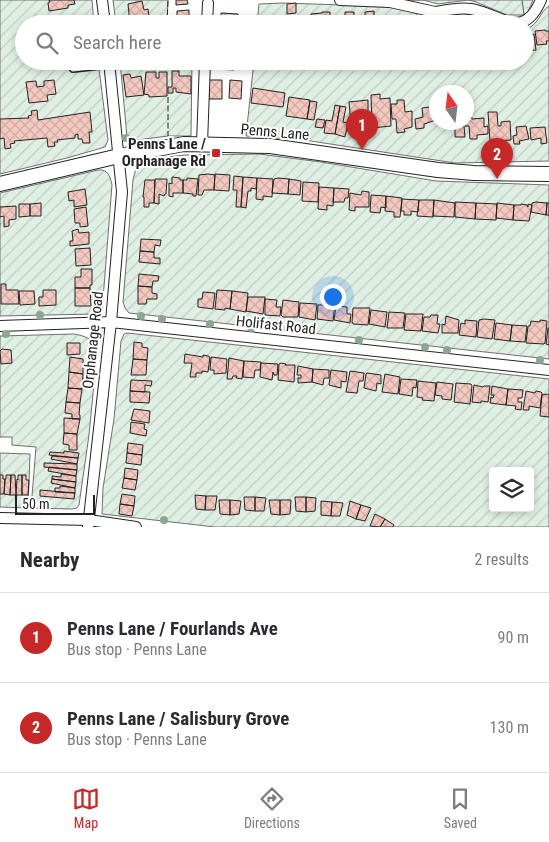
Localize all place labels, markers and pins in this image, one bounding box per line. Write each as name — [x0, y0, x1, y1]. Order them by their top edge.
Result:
pin: 1 — [346, 109, 378, 150]
place label: Penns Lane / Orphanage Rd — [122, 135, 206, 170]
pin: 2 — [481, 138, 513, 179]
marker: Penns Lane / Orphanage Rd — [210, 147, 222, 159]

